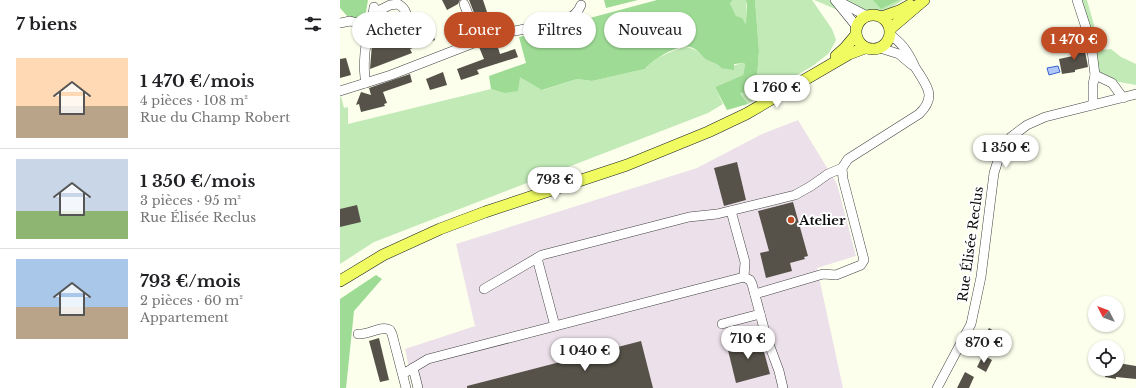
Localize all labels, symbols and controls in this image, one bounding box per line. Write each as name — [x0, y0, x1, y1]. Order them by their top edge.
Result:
chip: Acheter — [352, 12, 436, 48]
chip: Louer — [444, 12, 515, 48]
chip: Filtres — [523, 12, 596, 48]
chip: Nouveau — [604, 12, 696, 48]
icon: filters — [302, 13, 324, 35]
text: 7 biens — [16, 14, 77, 35]
pin: 1 470 € — [1037, 27, 1111, 61]
text: 1 470 € — [1050, 31, 1098, 48]
text: 1 470 €/mois — [140, 71, 255, 92]
icon: home — [48, 74, 96, 122]
pin: 1 760 € — [740, 75, 814, 109]
text: 1 760 € — [753, 79, 801, 96]
text: 4 pièces · 108 m² — [140, 92, 248, 109]
text: Rue du Champ Robert — [140, 109, 290, 126]
pin: 1 350 € — [969, 135, 1043, 169]
text: 1 350 € — [982, 139, 1030, 156]
pin: 793 € — [527, 167, 583, 201]
text: 1 350 €/mois — [140, 171, 255, 192]
text: 793 € — [536, 171, 574, 188]
icon: home — [48, 175, 96, 223]
street label: Rue Élisée Reclus — [954, 185, 987, 303]
text: 3 pièces · 95 m² — [140, 192, 241, 209]
text: Rue Élisée Reclus — [140, 209, 256, 226]
place label: Atelier — [798, 212, 846, 229]
marker: Atelier — [786, 215, 796, 225]
text: 793 €/mois — [140, 271, 241, 292]
icon: home — [48, 275, 96, 323]
text: 2 pièces · 60 m² — [140, 292, 243, 309]
north arrow — [1088, 296, 1124, 332]
map controls — [1088, 296, 1124, 376]
text: Appartement — [140, 309, 229, 326]
pin: 710 € — [720, 326, 776, 360]
text: 710 € — [730, 330, 766, 347]
pin: 870 € — [956, 330, 1012, 364]
text: 870 € — [965, 334, 1003, 351]
pin: 1 040 € — [548, 338, 622, 372]
button: locate — [1088, 340, 1124, 376]
text: 1 040 € — [560, 342, 610, 359]

